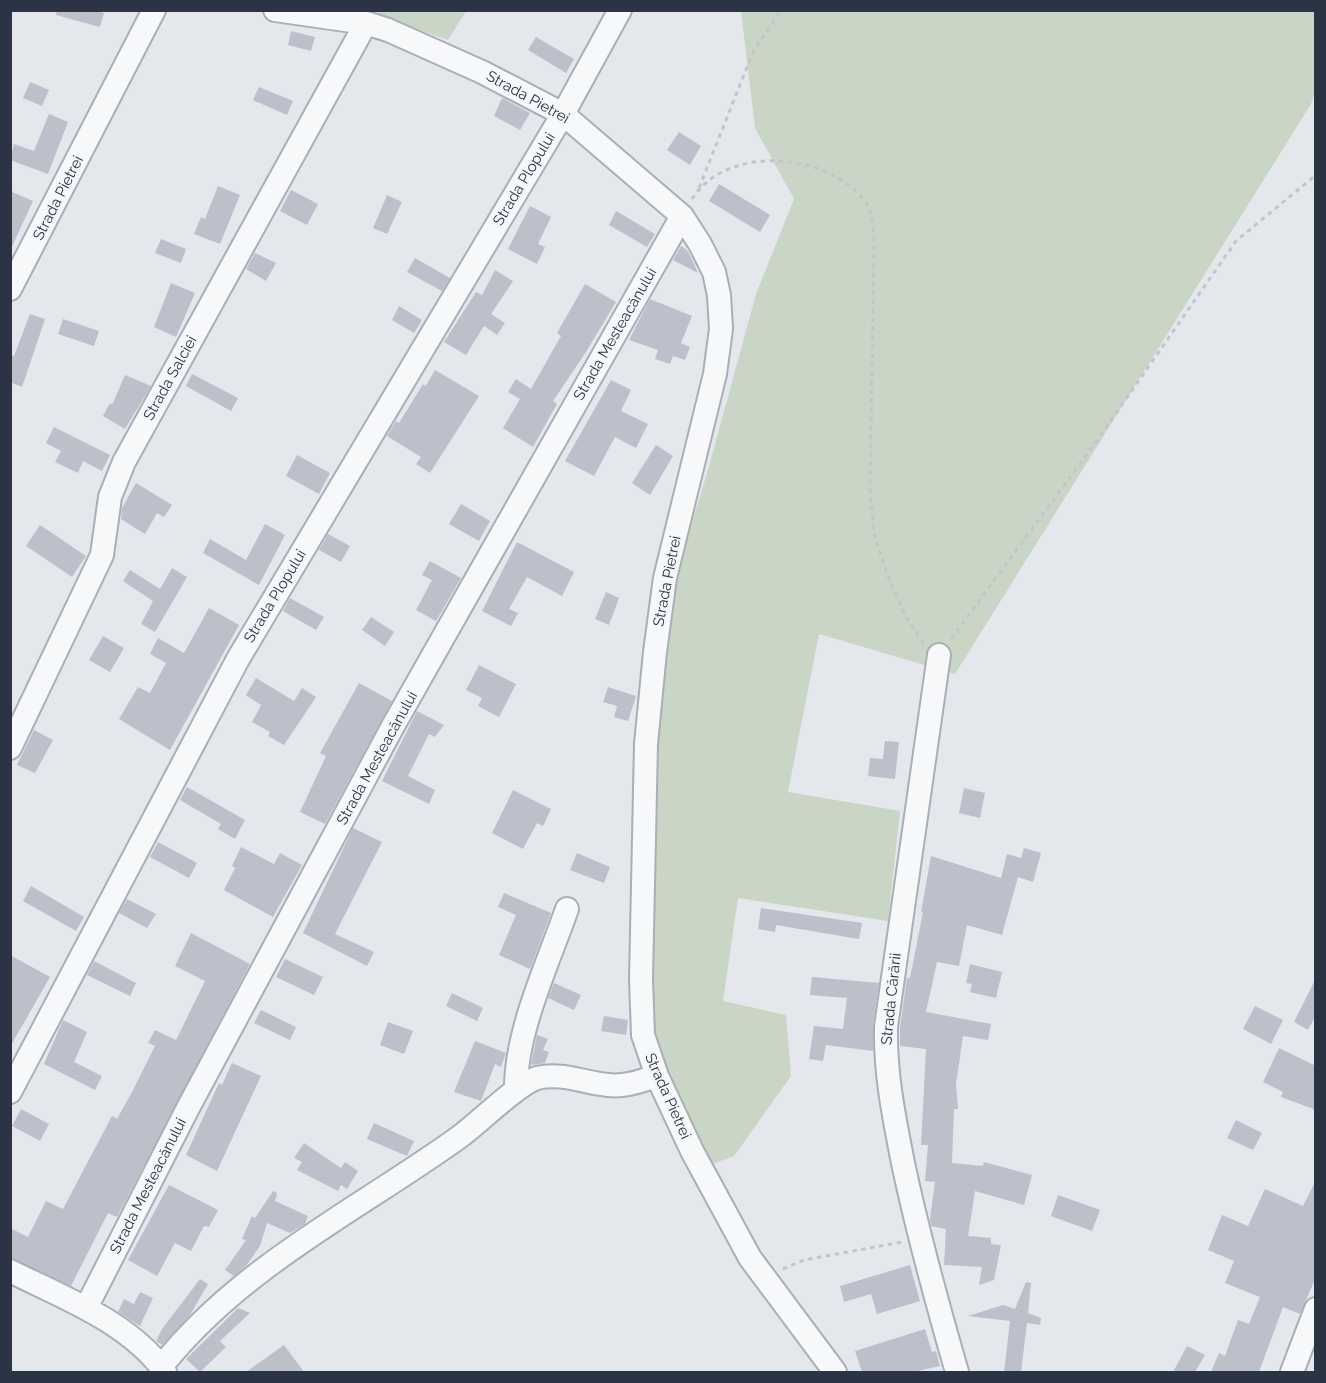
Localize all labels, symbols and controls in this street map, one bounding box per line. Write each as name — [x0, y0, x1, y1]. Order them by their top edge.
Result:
street label: Strada Pietrei — [483, 67, 573, 127]
street label: Strada Plopului — [489, 129, 559, 229]
street label: Strada Pietrei — [29, 153, 87, 243]
street label: Strada Mesteacănului — [570, 265, 660, 403]
street label: Strada Salciei — [139, 333, 201, 423]
street label: Strada Pietrei — [649, 534, 685, 628]
street label: Strada Plopului — [240, 546, 310, 646]
street label: Strada Mesteacănului — [333, 688, 421, 828]
street label: Strada Cărării — [877, 952, 905, 1046]
street label: Strada Pietrei — [641, 1050, 695, 1142]
street label: Strada Mesteacănului — [106, 1115, 190, 1257]

